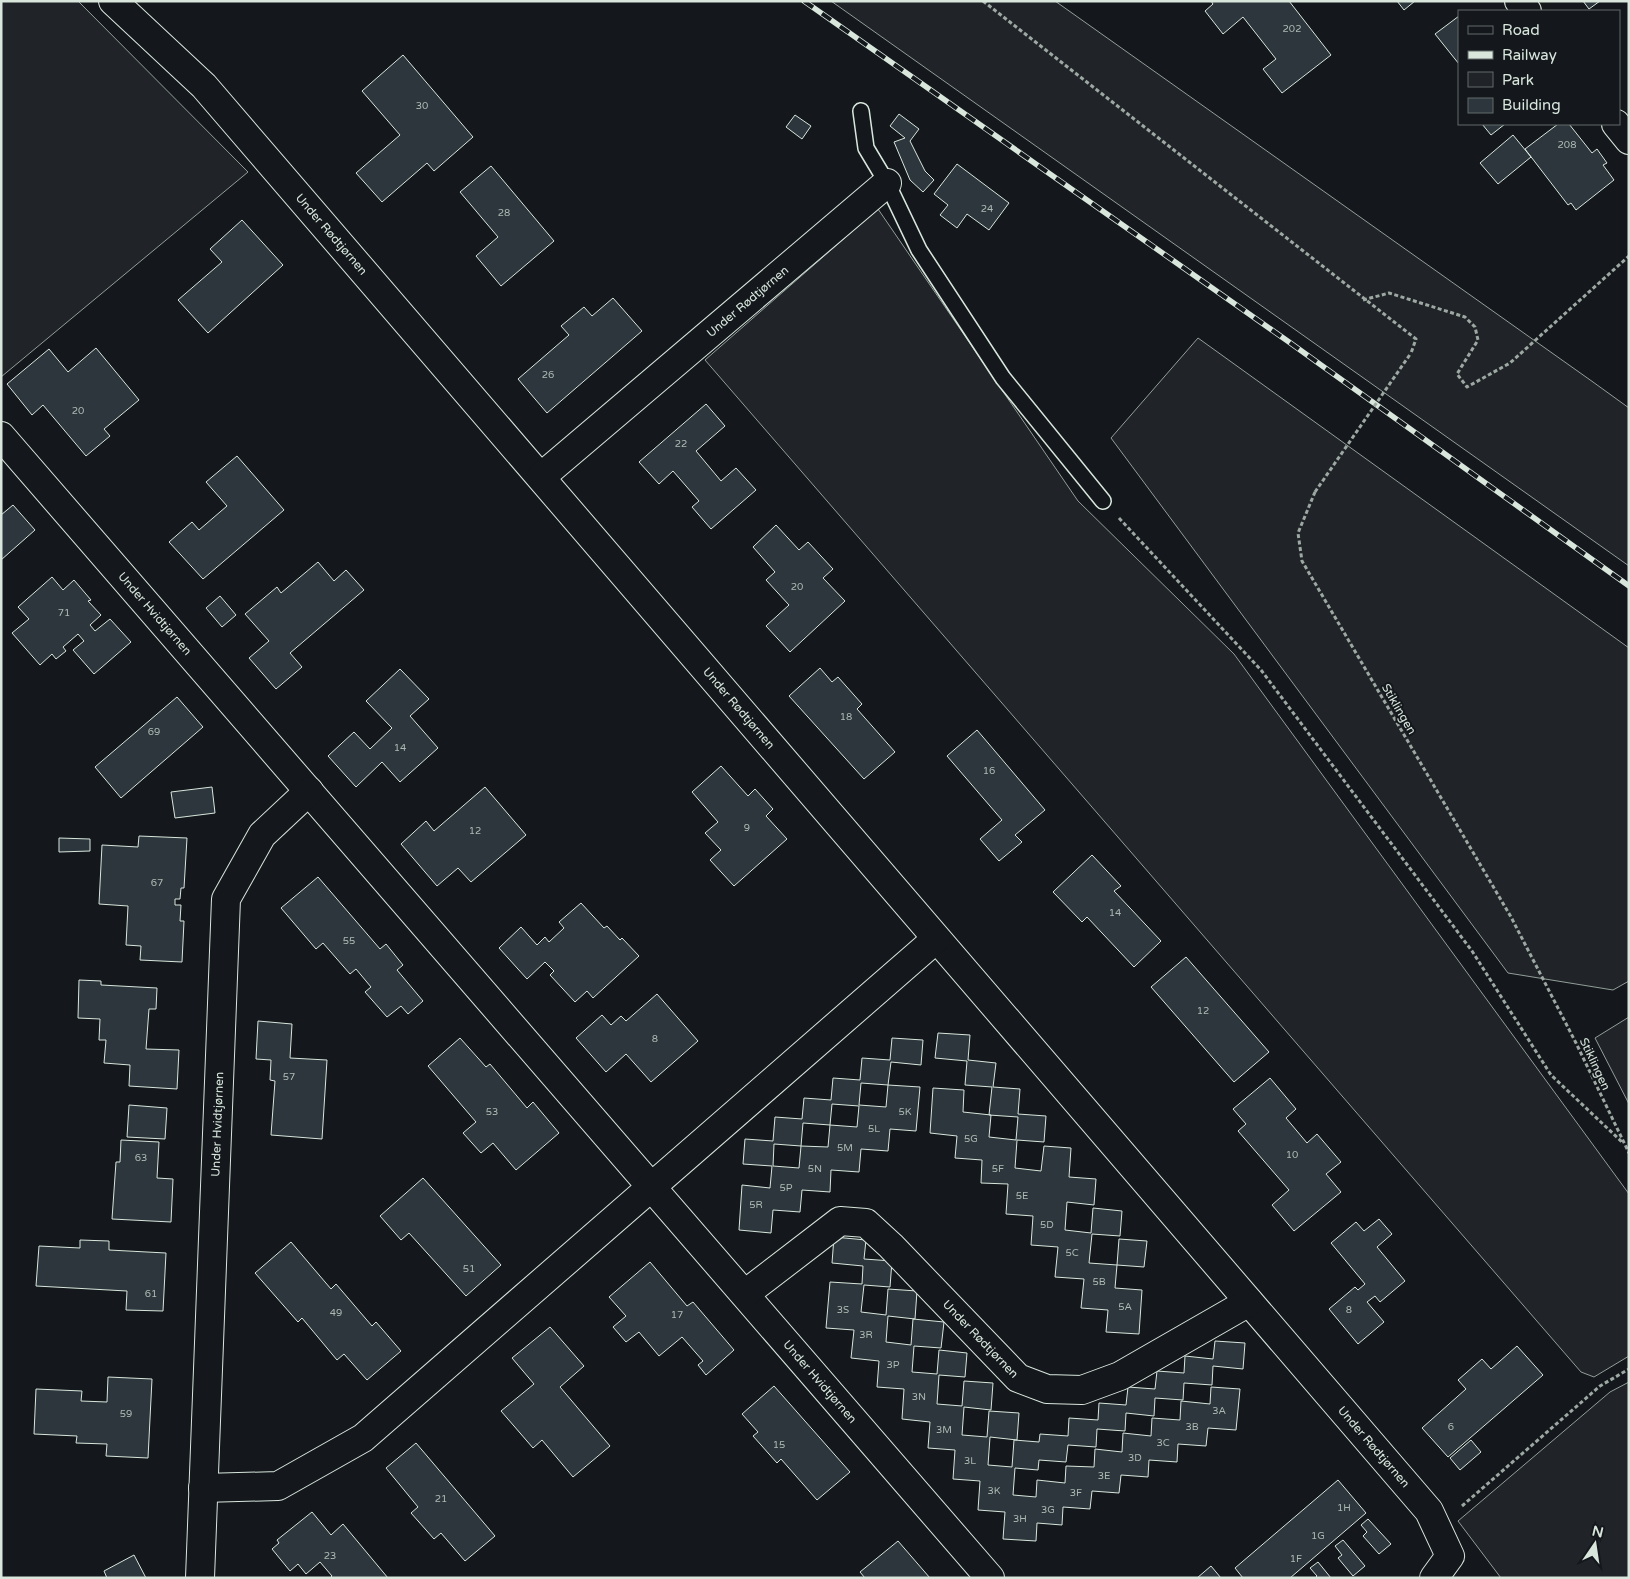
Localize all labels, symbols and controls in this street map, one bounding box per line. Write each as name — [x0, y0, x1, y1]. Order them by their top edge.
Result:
legend — [1458, 10, 1620, 125]
text: Road — [1502, 21, 1540, 39]
house number: 202 — [1283, 23, 1301, 35]
text: Railway — [1502, 46, 1557, 64]
text: Park — [1502, 71, 1534, 89]
text: Building — [1502, 96, 1561, 114]
house number: 30 — [416, 100, 428, 112]
house number: 208 — [1558, 139, 1576, 151]
street label: Under Rødtjørnen — [293, 191, 370, 278]
house number: 24 — [981, 203, 993, 215]
house number: 28 — [498, 207, 510, 219]
street label: Under Rødtjørnen — [704, 263, 791, 340]
house number: 26 — [542, 369, 554, 381]
house number: 20 — [72, 405, 84, 417]
house number: 22 — [675, 438, 687, 450]
street label: Under Hvidtjørnen — [115, 569, 195, 658]
house number: 20 — [791, 581, 803, 593]
house number: 71 — [58, 607, 70, 619]
street label: Under Rødtjørnen — [700, 665, 778, 752]
street label: Stiklingen — [1379, 681, 1419, 737]
house number: 18 — [840, 711, 852, 723]
house number: 69 — [148, 726, 160, 738]
house number: 14 — [394, 742, 406, 754]
house number: 16 — [983, 765, 995, 777]
house number: 9 — [744, 822, 750, 834]
house number: 12 — [469, 825, 481, 837]
house number: 67 — [151, 877, 163, 889]
house number: 14 — [1109, 907, 1121, 919]
house number: 55 — [343, 935, 355, 947]
house number: 12 — [1197, 1005, 1209, 1017]
house number: 8 — [652, 1033, 658, 1045]
street label: Stiklingen — [1577, 1036, 1613, 1092]
house number: 57 — [283, 1071, 295, 1083]
street label: Under Hvidtjørnen — [208, 1072, 226, 1177]
house number: 53 — [486, 1106, 498, 1118]
house number: 5K — [899, 1106, 912, 1118]
house number: 5L — [868, 1123, 880, 1135]
house number: 5G — [964, 1133, 978, 1145]
house number: 5M — [837, 1142, 853, 1154]
house number: 10 — [1286, 1149, 1298, 1161]
house number: 63 — [135, 1152, 147, 1164]
house number: 5N — [808, 1163, 822, 1175]
house number: 5F — [992, 1163, 1004, 1175]
house number: 5P — [780, 1182, 793, 1194]
house number: 5E — [1016, 1190, 1028, 1202]
house number: 5R — [749, 1199, 763, 1211]
house number: 5D — [1040, 1219, 1054, 1231]
house number: 5C — [1065, 1247, 1079, 1259]
house number: 51 — [463, 1263, 475, 1275]
house number: 5B — [1092, 1276, 1106, 1288]
house number: 61 — [145, 1288, 157, 1300]
street label: Under Rødtjørnen — [940, 1297, 1021, 1381]
house number: 5A — [1118, 1301, 1132, 1313]
house number: 3S — [837, 1304, 849, 1316]
house number: 8 — [1346, 1304, 1352, 1316]
house number: 49 — [330, 1307, 342, 1319]
house number: 17 — [671, 1309, 683, 1321]
house number: 3R — [859, 1329, 873, 1341]
street label: Under Hvidtjørnen — [780, 1337, 860, 1426]
house number: 3P — [887, 1359, 900, 1371]
house number: 3N — [912, 1391, 926, 1403]
street label: Under Rødtjørnen — [1335, 1403, 1413, 1490]
house number: 3A — [1212, 1405, 1226, 1417]
house number: 59 — [120, 1408, 132, 1420]
house number: 3B — [1185, 1421, 1199, 1433]
house number: 6 — [1448, 1421, 1454, 1433]
house number: 3M — [936, 1424, 952, 1436]
house number: 3C — [1156, 1437, 1170, 1449]
house number: 15 — [773, 1439, 785, 1451]
house number: 3D — [1128, 1452, 1142, 1464]
house number: 3L — [964, 1455, 976, 1467]
house number: 3E — [1098, 1470, 1110, 1482]
house number: 3K — [988, 1485, 1001, 1497]
house number: 3F — [1070, 1487, 1082, 1499]
house number: 21 — [435, 1493, 447, 1505]
house number: 1H — [1337, 1502, 1351, 1514]
house number: 3G — [1041, 1504, 1055, 1516]
house number: 3H — [1013, 1513, 1027, 1525]
north arrow — [1570, 1519, 1620, 1569]
text: N — [1590, 1522, 1605, 1541]
house number: 1G — [1311, 1530, 1325, 1542]
house number: 23 — [324, 1550, 336, 1562]
house number: 1F — [1290, 1553, 1302, 1565]

